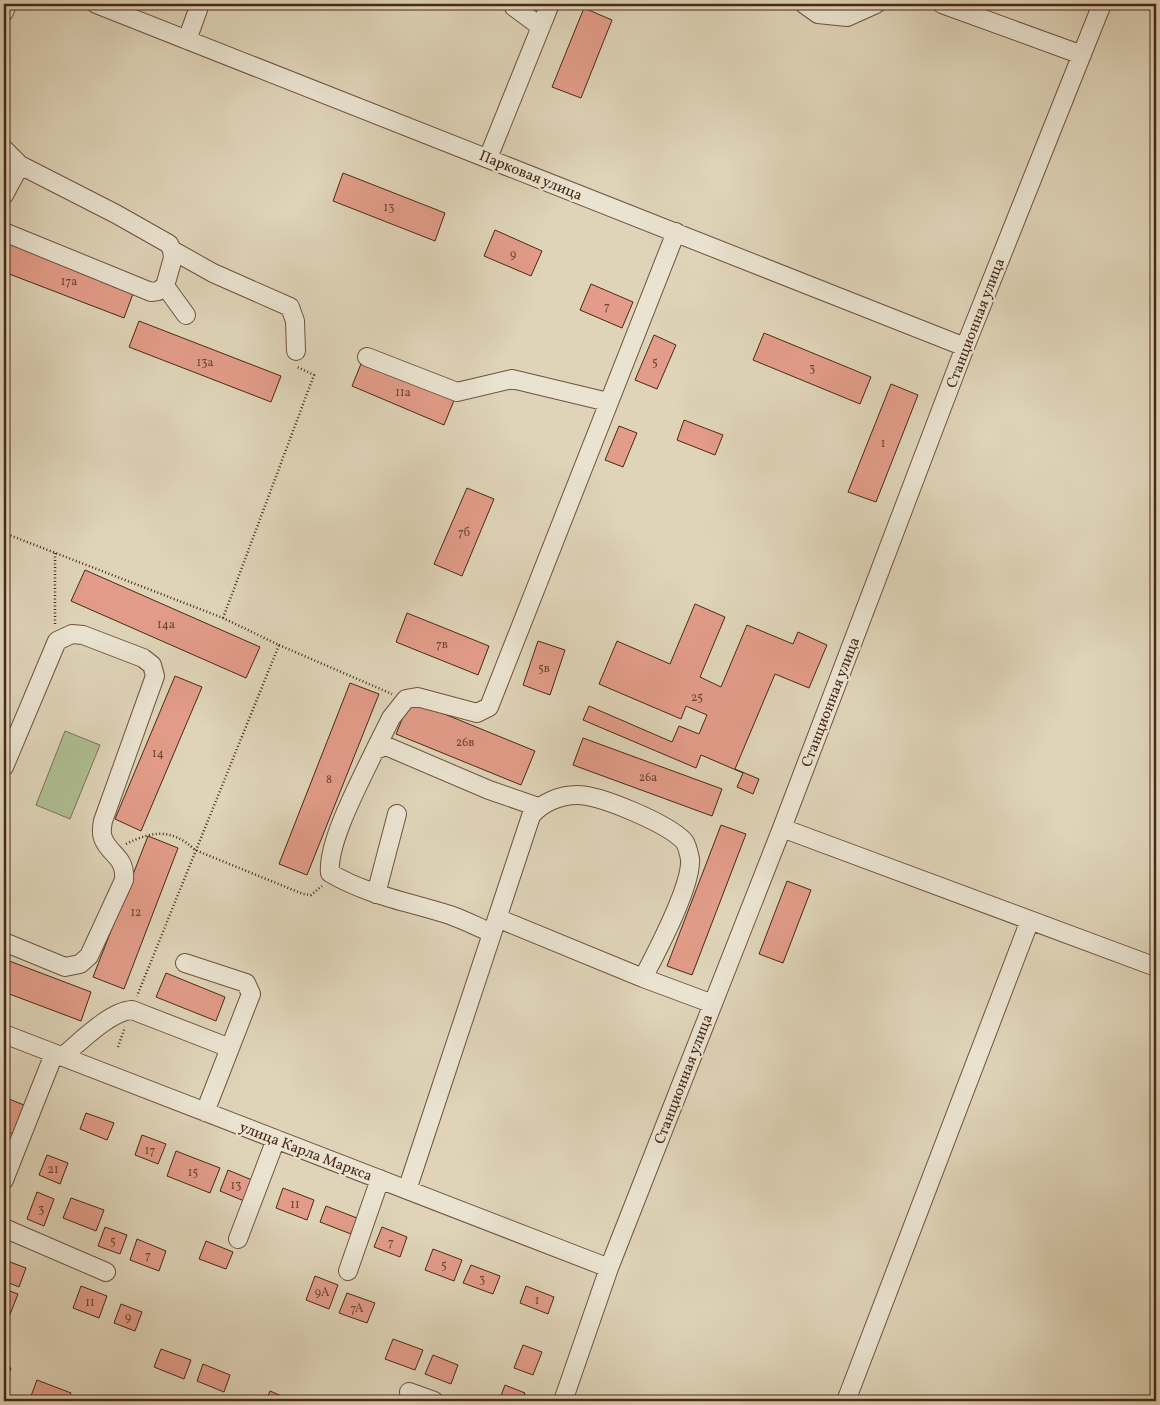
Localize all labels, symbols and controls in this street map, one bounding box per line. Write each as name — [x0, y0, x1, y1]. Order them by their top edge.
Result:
street label: Парковая улица — [476, 146, 585, 207]
house number: 13 — [384, 200, 394, 216]
house number: 9 — [510, 247, 516, 263]
street label: Станционная улица — [942, 256, 1011, 392]
house number: 17а — [61, 274, 77, 290]
house number: 7 — [604, 299, 610, 315]
house number: 13а — [197, 355, 213, 371]
house number: 5 — [652, 355, 658, 371]
house number: 3 — [809, 361, 815, 377]
house number: 11а — [395, 385, 411, 401]
house number: 1 — [881, 436, 885, 452]
house number: 7б — [458, 525, 470, 541]
house number: 14а — [157, 617, 175, 633]
street label: Станционная улица — [797, 635, 866, 771]
house number: 7в — [436, 637, 448, 653]
house number: 5в — [538, 661, 550, 677]
house number: 25 — [691, 690, 703, 706]
house number: 26в — [456, 735, 474, 751]
house number: 14 — [152, 746, 164, 762]
house number: 26а — [639, 770, 657, 786]
house number: 8 — [326, 772, 332, 788]
house number: 12 — [130, 905, 142, 921]
street label: Станционная улица — [650, 1012, 719, 1148]
street label: улица Карла Маркса — [236, 1117, 375, 1187]
house number: 17 — [145, 1143, 155, 1159]
house number: 21 — [47, 1162, 59, 1178]
house number: 15 — [188, 1165, 198, 1181]
house number: 13 — [231, 1178, 241, 1194]
house number: 11 — [290, 1197, 300, 1213]
house number: 3 — [38, 1202, 44, 1218]
house number: 5 — [110, 1234, 116, 1250]
house number: 7 — [388, 1235, 394, 1251]
house number: 7 — [145, 1248, 151, 1264]
house number: 5 — [441, 1258, 447, 1274]
house number: 3 — [479, 1272, 485, 1288]
house number: 9А — [315, 1285, 330, 1301]
house number: 1 — [535, 1293, 539, 1309]
house number: 11 — [85, 1295, 95, 1311]
house number: 7А — [350, 1301, 364, 1317]
house number: 9 — [125, 1310, 131, 1326]

